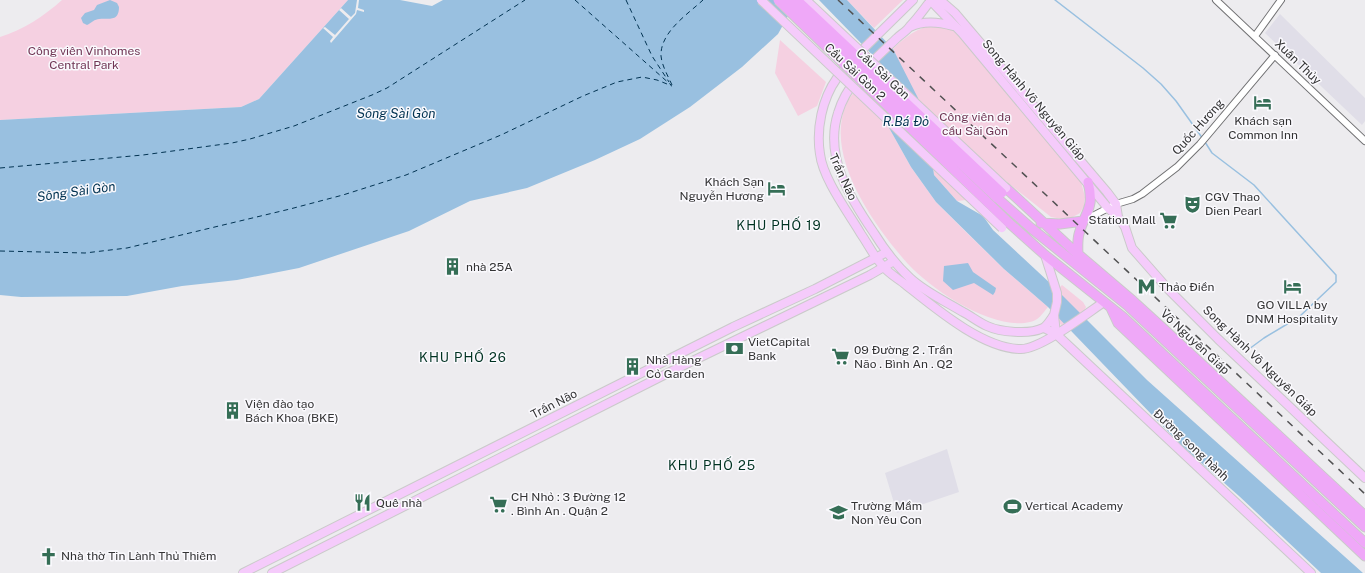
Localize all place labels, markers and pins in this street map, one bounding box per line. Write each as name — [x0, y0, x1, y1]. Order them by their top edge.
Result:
hotel icon: Khách sạn Common Inn — [1253, 92, 1273, 112]
place label: Khách sạn Common Inn — [1228, 114, 1298, 142]
place label: Khách Sạn Nguyễn Hương — [679, 175, 764, 203]
hotel icon: Khách Sạn Nguyễn Hương — [767, 179, 787, 199]
place label: CGV Thao Dien Pearl — [1205, 190, 1263, 218]
theatre icon: CGV Thao Dien Pearl — [1182, 194, 1202, 214]
supermarket icon: Station Mall — [1159, 210, 1179, 230]
place label: Station Mall — [1089, 213, 1156, 227]
building icon: nhà 25A — [443, 257, 463, 277]
place label: nhà 25A — [466, 260, 513, 274]
hotel icon: GO VILLA by DNM Hospitality — [1282, 276, 1302, 296]
metro station icon: Thảo Điền — [1136, 277, 1156, 297]
place label: Thảo Điền — [1159, 280, 1215, 294]
place label: GO VILLA by DNM Hospitality — [1246, 298, 1339, 326]
place label: VietCapital Bank — [748, 335, 810, 363]
bank icon: VietCapital Bank — [725, 339, 745, 359]
place label: 09 Đường 2 . Trần Não . Bình An . Q2 — [854, 343, 953, 371]
supermarket icon: 09 Đường 2 . Trần Não . Bình An . Q2 — [831, 347, 851, 367]
place label: Nhà Hàng Cỏ Garden — [646, 353, 705, 381]
building icon: Nhà Hàng Cỏ Garden — [623, 357, 643, 377]
place label: Viện đào tạo Bách Khoa (BKE) — [245, 397, 338, 425]
building icon: Viện đào tạo Bách Khoa (BKE) — [222, 401, 242, 421]
place label: CH Nhỏ : 3 Đường 12 . Bình An . Quận 2 — [511, 490, 626, 518]
restaurant icon: Quê nhà — [353, 493, 373, 513]
supermarket icon: CH Nhỏ : 3 Đường 12 . Bình An . Quận 2 — [488, 494, 508, 514]
place label: Quê nhà — [376, 496, 422, 510]
sports icon: Vertical Academy — [1002, 496, 1022, 516]
place label: Trường Mầm Non Yêu Con — [851, 499, 922, 527]
place label: Vertical Academy — [1025, 499, 1124, 513]
school or university icon: Trường Mầm Non Yêu Con — [828, 503, 848, 523]
church icon: Nhà thờ Tin Lành Thủ Thiêm — [38, 546, 58, 566]
place label: Nhà thờ Tin Lành Thủ Thiêm — [61, 549, 216, 563]

